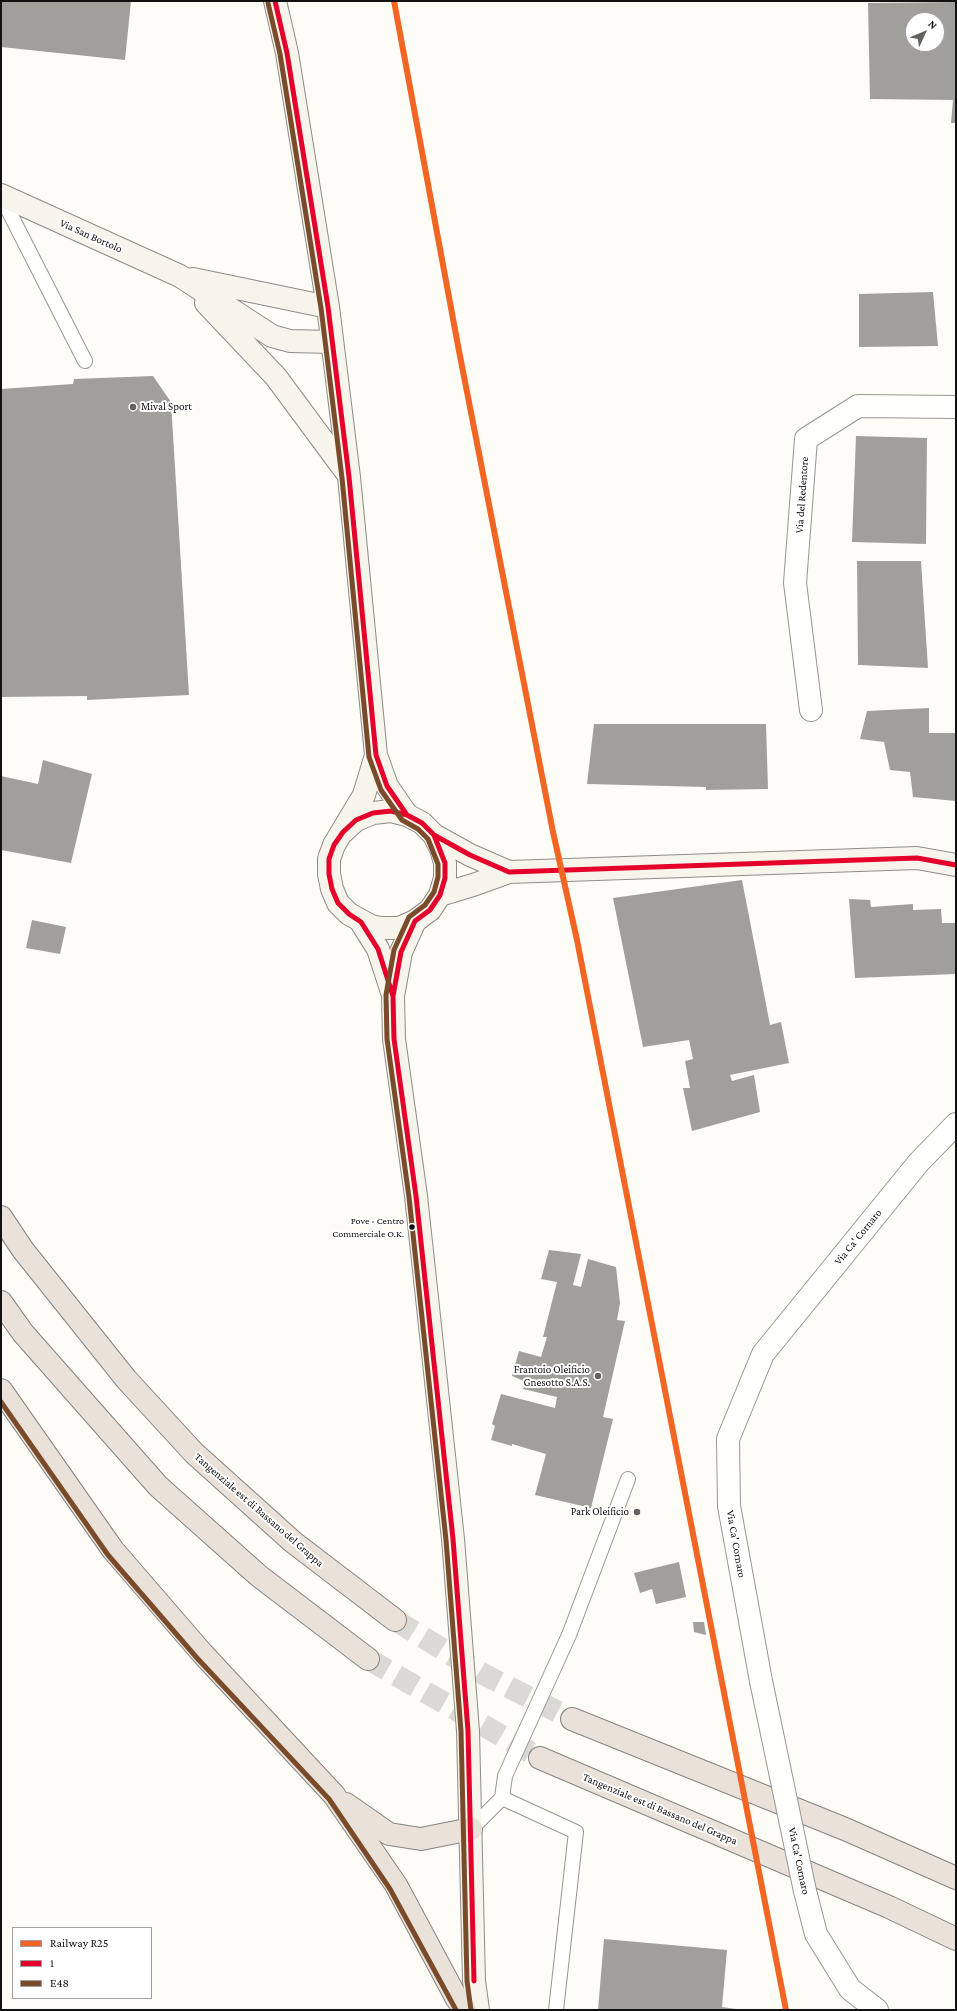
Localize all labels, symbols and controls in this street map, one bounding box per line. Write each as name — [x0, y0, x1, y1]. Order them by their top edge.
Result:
north arrow — [905, 12, 945, 52]
text: N — [926, 17, 940, 31]
street label: Via San Bortolo — [58, 216, 124, 256]
place label: Mival Sport — [141, 400, 192, 414]
marker: Mival Sport — [128, 402, 138, 412]
street label: Via del Redentore — [793, 456, 811, 534]
street label: Via Ca' Cornaro — [831, 1206, 885, 1268]
place label: Pove - Centro Commerciale O.K. — [332, 1215, 404, 1238]
marker: Pove - Centro Commerciale O.K. — [407, 1222, 417, 1232]
place label: Frantoio Oleificio Gnesotto S.A.S. — [514, 1363, 590, 1389]
marker: Frantoio Oleificio Gnesotto S.A.S. — [593, 1371, 603, 1381]
street label: Tangenziale est di Bassano del Grappa — [192, 1450, 326, 1570]
place label: Park Oleificio — [571, 1505, 629, 1519]
marker: Park Oleificio — [632, 1507, 642, 1517]
street label: Via Ca' Cornaro — [724, 1509, 748, 1579]
street label: Tangenziale est di Bassano del Grappa — [581, 1770, 739, 1848]
street label: Via Ca' Cornaro — [785, 1826, 813, 1896]
legend — [12, 1927, 152, 1999]
text: Railway R25 — [50, 1936, 108, 1950]
text: 1 — [50, 1956, 54, 1970]
text: E48 — [50, 1976, 69, 1990]

